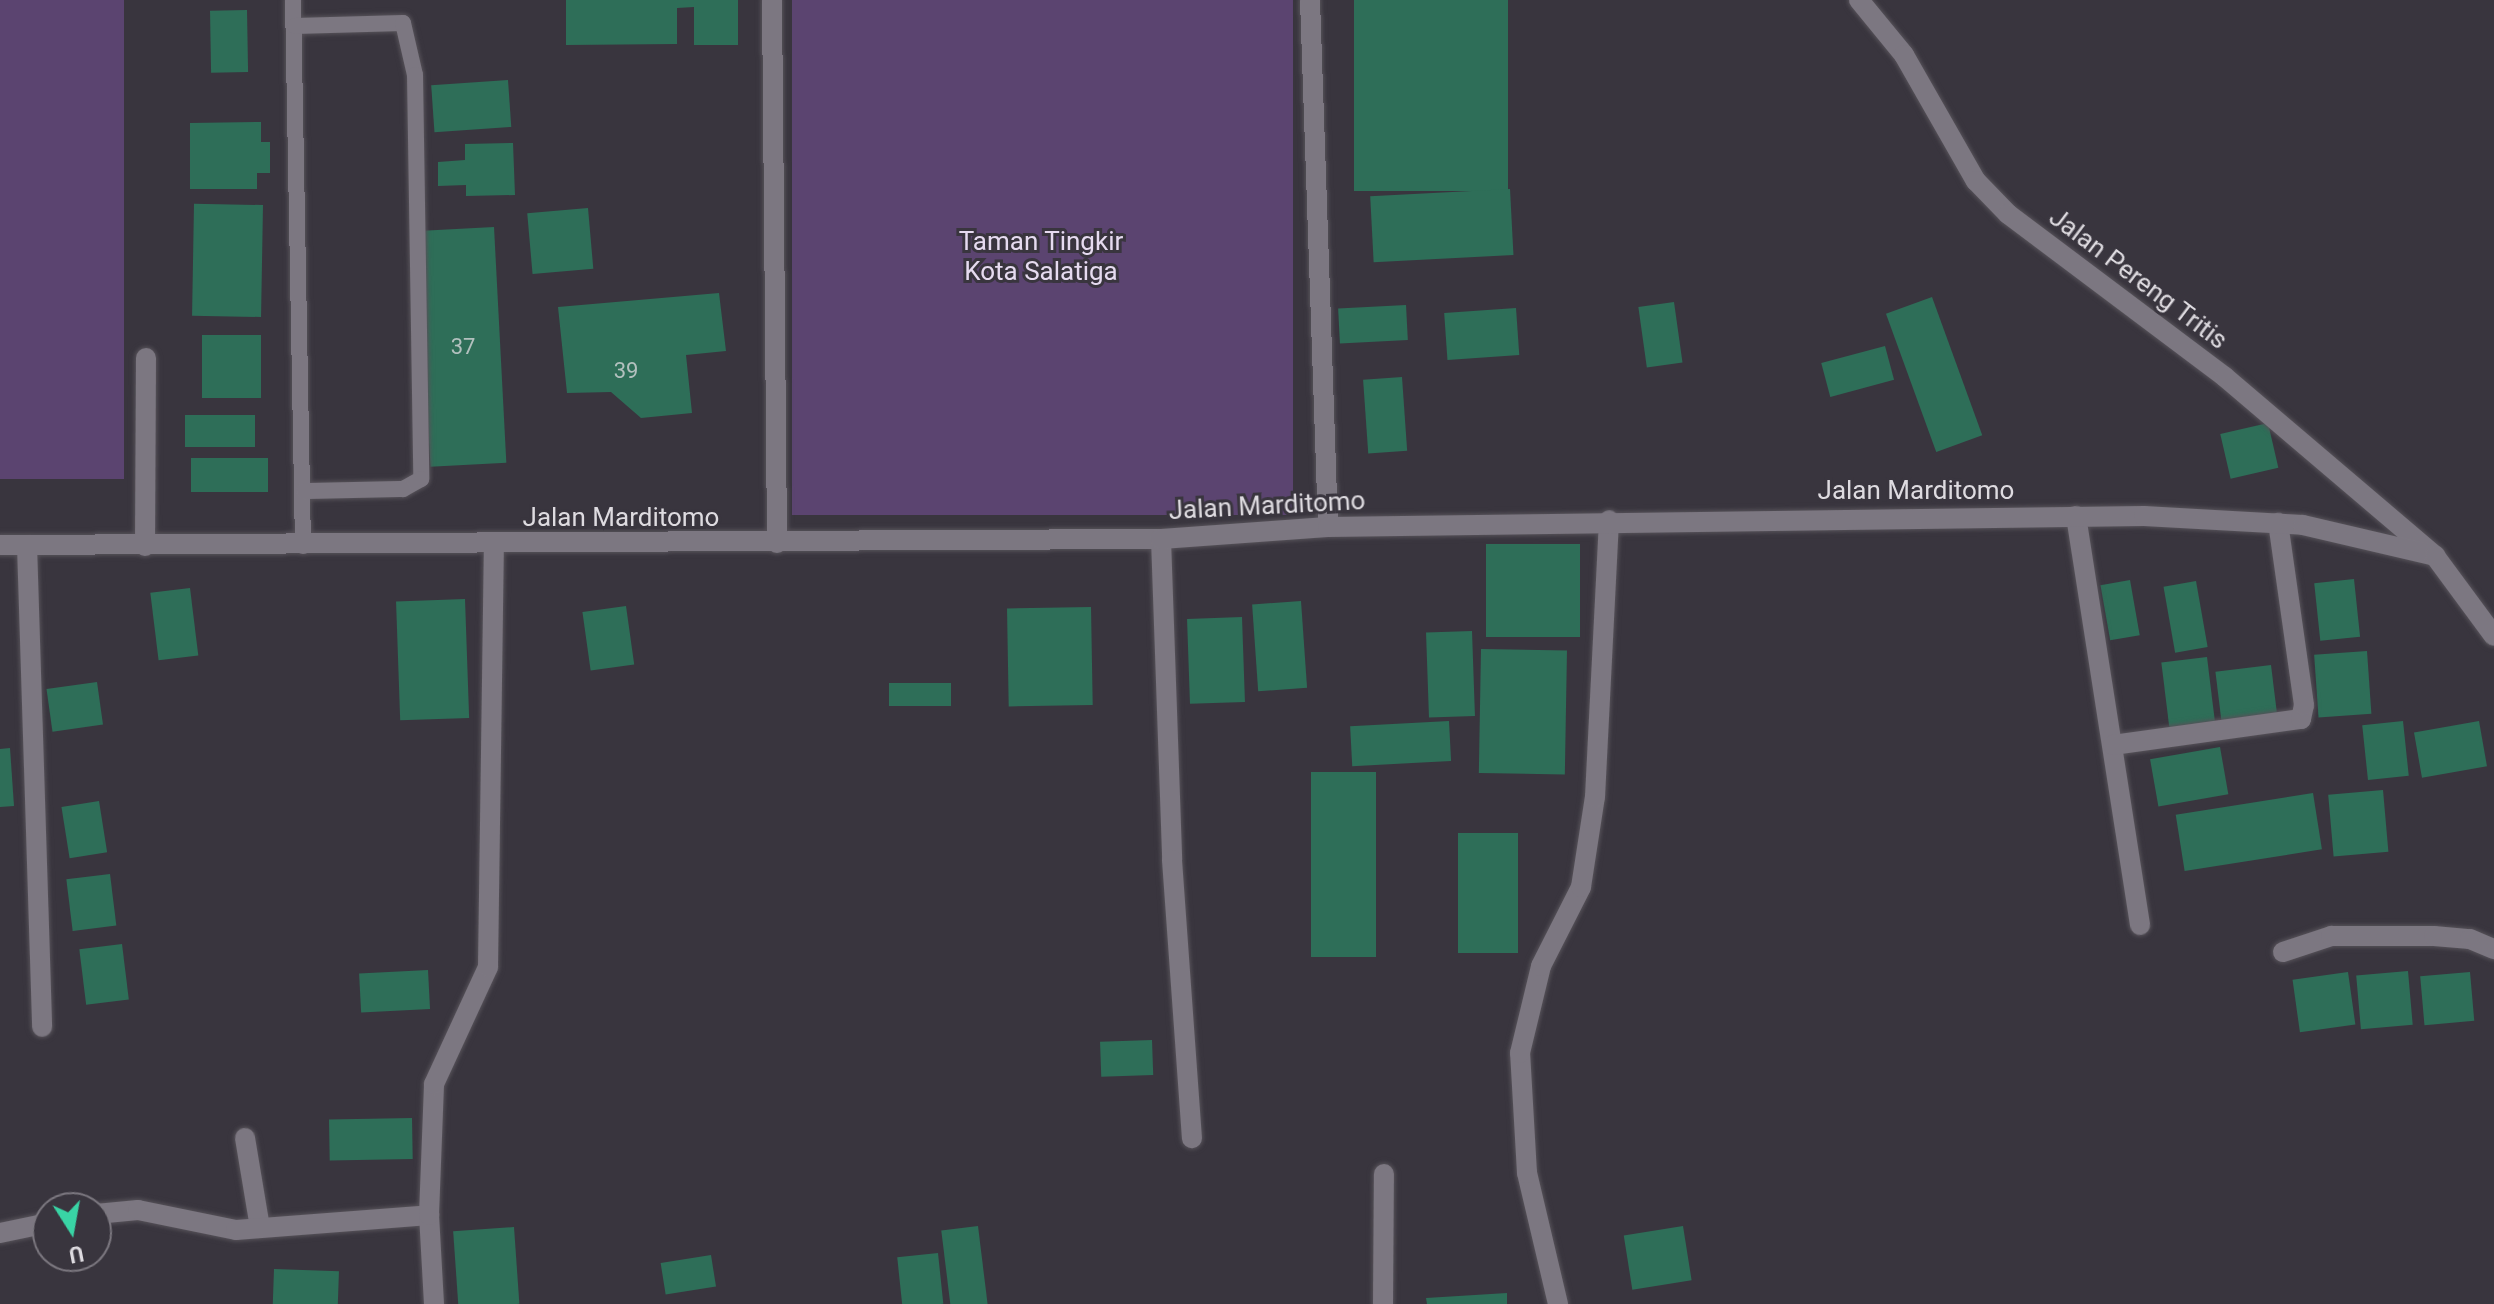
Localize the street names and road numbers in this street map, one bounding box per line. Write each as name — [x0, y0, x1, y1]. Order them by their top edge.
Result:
street label: Jalan Pereng Tritis — [2043, 202, 2233, 356]
street label: Jalan Marditomo — [1818, 475, 2014, 507]
street label: Jalan Marditomo — [1168, 485, 1366, 527]
street label: Jalan Marditomo — [523, 502, 719, 534]

